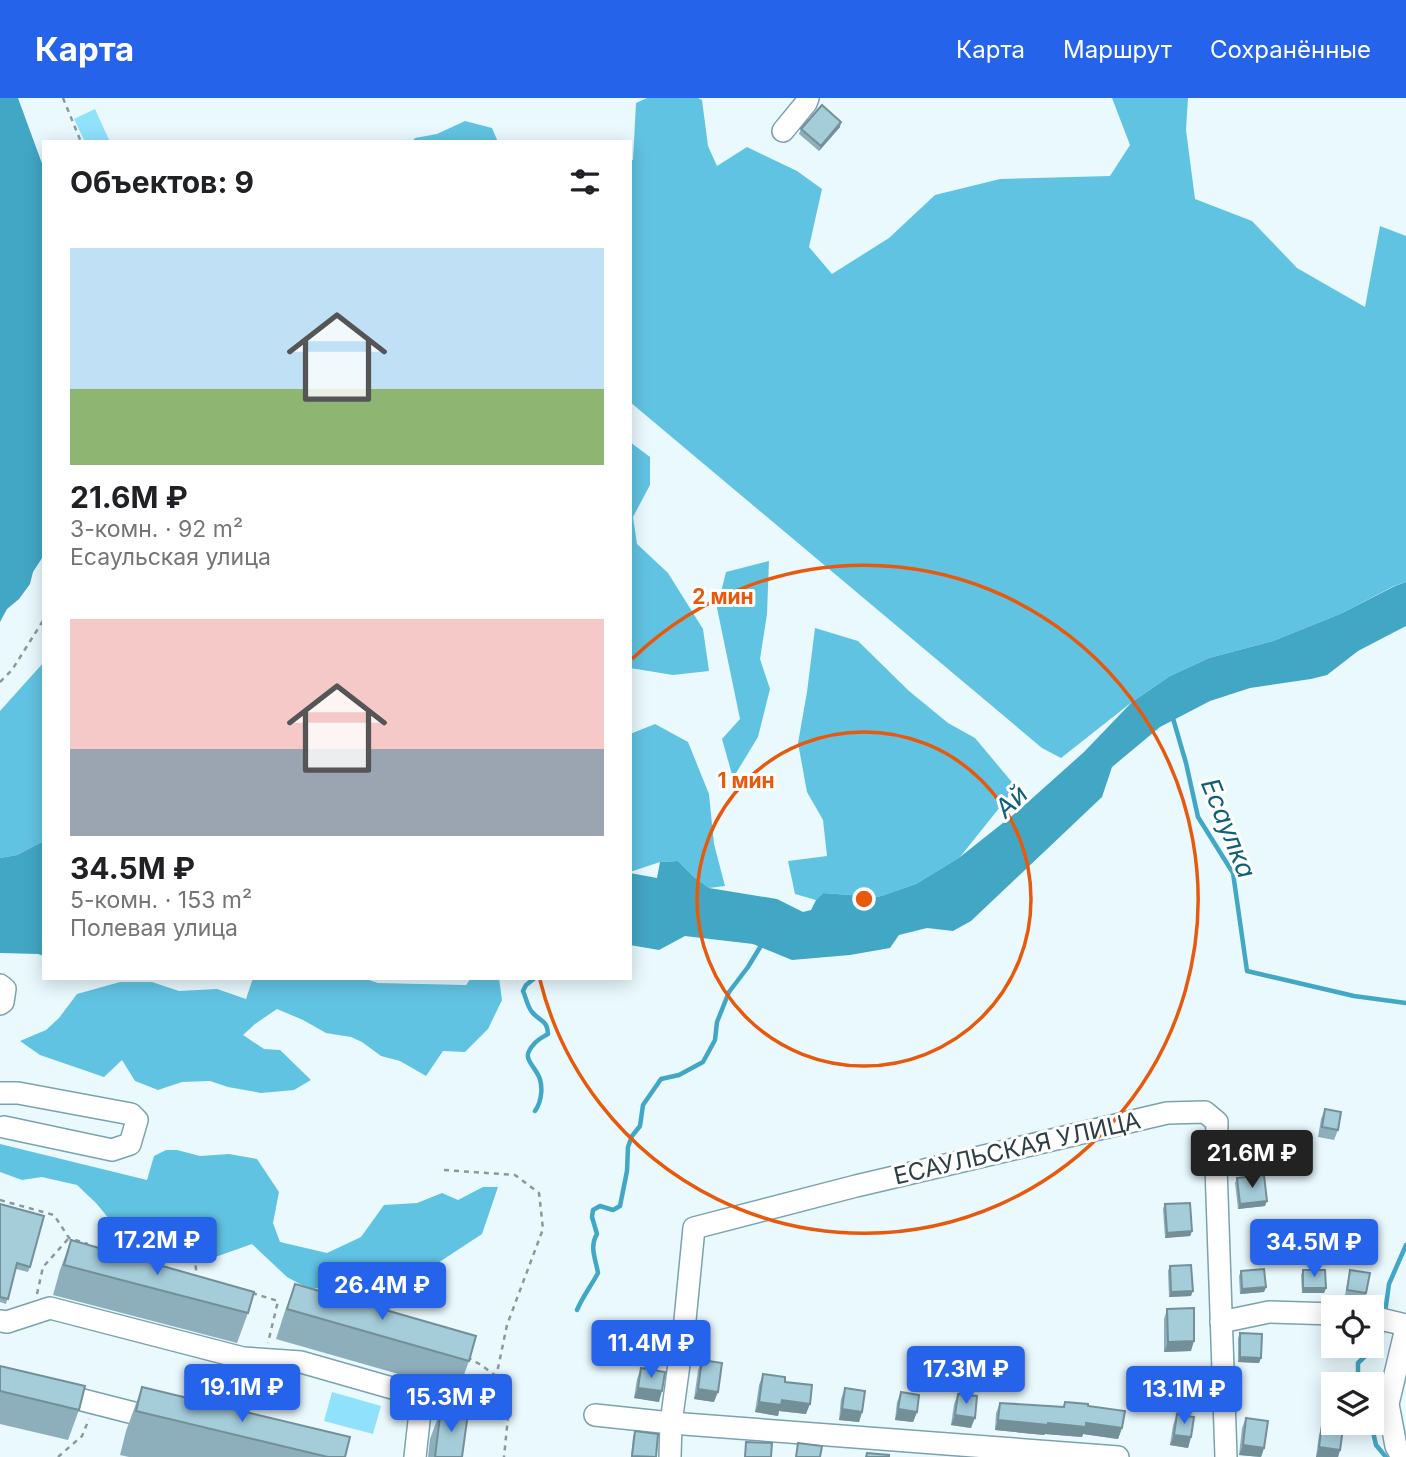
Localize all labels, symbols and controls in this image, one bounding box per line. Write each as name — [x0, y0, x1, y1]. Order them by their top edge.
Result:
text: Карта — [35, 29, 134, 69]
text: Карта — [956, 35, 1025, 64]
text: Маршрут — [1063, 35, 1172, 64]
text: Сохранённые — [1210, 35, 1371, 64]
icon: filters — [566, 163, 604, 201]
text: Объектов: 9 — [70, 164, 254, 200]
icon: home — [274, 294, 400, 420]
text: 21.6M ₽ — [70, 479, 188, 515]
text: 3-комн. · 92 m² — [70, 515, 243, 543]
text: Есаульская улица — [70, 543, 271, 571]
text: 2 мин — [692, 584, 754, 609]
icon: home — [274, 665, 400, 791]
text: 1 мин — [717, 768, 775, 793]
water label: Есаулка — [1195, 774, 1263, 882]
water label: Ай — [988, 778, 1034, 824]
text: 34.5M ₽ — [70, 850, 195, 886]
text: 5-комн. · 153 m² — [70, 886, 252, 914]
centre of rings — [852, 887, 876, 911]
text: Полевая улица — [70, 914, 238, 942]
street label: ЕСАУЛЬСКАЯ УЛИЦА — [891, 1105, 1143, 1191]
pin: 21.6M ₽ — [1187, 1130, 1317, 1190]
text: 21.6M ₽ — [1207, 1139, 1297, 1167]
pin: 17.2M ₽ — [92, 1218, 222, 1277]
pin: 34.5M ₽ — [1249, 1220, 1379, 1279]
text: 17.2M ₽ — [114, 1226, 200, 1254]
text: 34.5M ₽ — [1266, 1228, 1362, 1256]
pin: 26.4M ₽ — [317, 1262, 447, 1322]
text: 26.4M ₽ — [334, 1271, 430, 1299]
map controls — [1321, 1295, 1384, 1435]
button: locate — [1321, 1295, 1384, 1358]
pin: 11.4M ₽ — [586, 1320, 716, 1380]
text: 11.4M ₽ — [607, 1329, 695, 1357]
pin: 17.3M ₽ — [901, 1346, 1031, 1406]
text: 17.3M ₽ — [923, 1355, 1009, 1383]
pin: 19.1M ₽ — [177, 1364, 307, 1424]
pin: 13.1M ₽ — [1119, 1366, 1249, 1426]
button: layers — [1321, 1372, 1384, 1435]
text: 19.1M ₽ — [200, 1373, 284, 1401]
pin: 15.3M ₽ — [386, 1374, 516, 1434]
text: 13.1M ₽ — [1142, 1375, 1226, 1403]
text: 15.3M ₽ — [406, 1383, 496, 1411]

